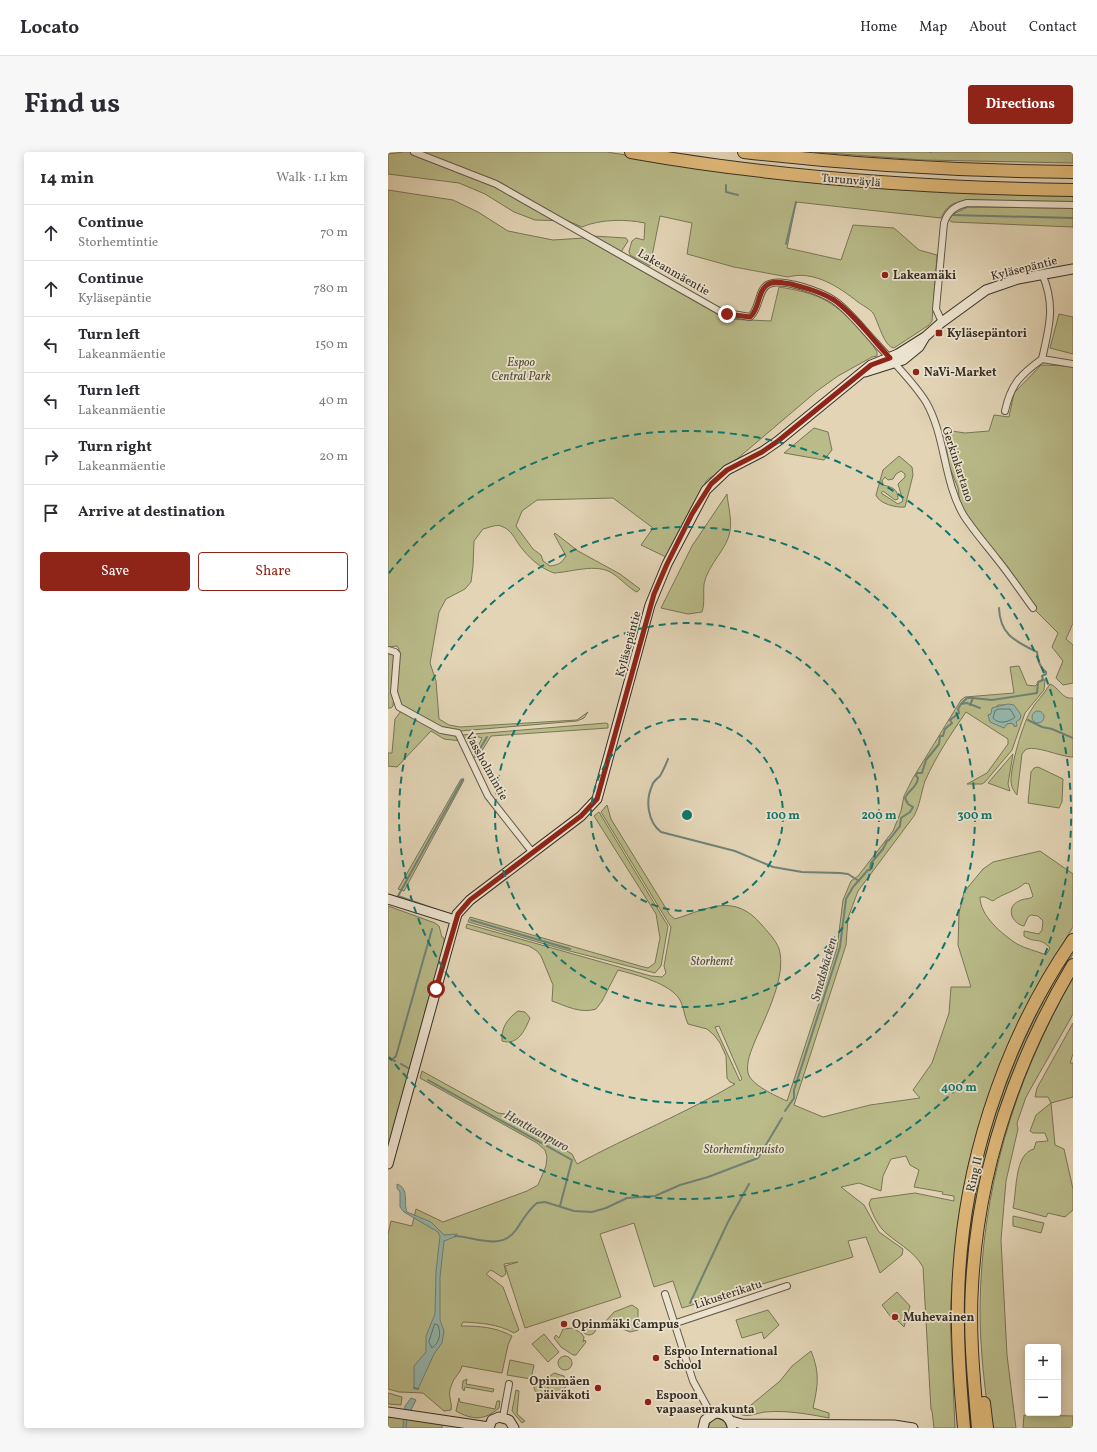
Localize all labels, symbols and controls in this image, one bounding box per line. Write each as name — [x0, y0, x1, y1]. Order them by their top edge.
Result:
text: Locato — [20, 15, 79, 41]
text: Home — [860, 18, 897, 37]
text: Map — [919, 18, 947, 37]
text: About — [969, 18, 1007, 37]
text: Contact — [1029, 18, 1077, 37]
text: Find us — [24, 85, 120, 124]
button: Directions — [968, 85, 1073, 124]
text: 14 min — [40, 167, 94, 190]
text: Walk · 1.1 km — [276, 169, 348, 187]
street label: Turunväylä — [820, 170, 881, 192]
text: Continue — [78, 213, 143, 234]
icon: ahead — [40, 222, 62, 244]
text: 70 m — [320, 224, 348, 242]
text: Storhemtintie — [78, 234, 158, 252]
street label: Lakeanmäentie — [634, 246, 713, 300]
street label: Kyläsepäntie — [989, 253, 1059, 285]
place label: Lakeamäki — [893, 268, 956, 284]
text: Continue — [78, 269, 143, 290]
marker: Lakeamäki — [880, 270, 890, 280]
icon: ahead — [40, 278, 62, 300]
text: 780 m — [314, 280, 348, 298]
text: Kyläsepäntie — [78, 290, 151, 308]
route end — [718, 305, 736, 323]
text: Turn left — [78, 325, 140, 346]
place label: Kyläsepäntori — [947, 326, 1027, 342]
marker: Kyläsepäntori — [934, 328, 944, 338]
icon: left — [40, 334, 62, 356]
text: 150 m — [315, 336, 348, 354]
text: Lakeanmäentie — [78, 346, 166, 364]
park label: Espoo Central Park — [491, 355, 551, 385]
place label: NaVi-Market — [924, 365, 997, 381]
marker: NaVi-Market — [911, 367, 921, 377]
text: Turn left — [78, 381, 140, 402]
icon: left — [40, 390, 62, 412]
text: 40 m — [319, 392, 348, 410]
text: Lakeanmäentie — [78, 402, 166, 420]
street label: Gerkinkartano — [937, 425, 977, 504]
text: Turn right — [78, 437, 152, 458]
icon: right — [40, 446, 62, 468]
text: 20 m — [319, 448, 348, 466]
text: Lakeanmäentie — [78, 458, 166, 476]
icon: arrive — [40, 502, 62, 524]
text: Arrive at destination — [78, 502, 225, 523]
button: Save — [40, 552, 190, 591]
button: Share — [198, 552, 348, 591]
street label: Kyläsepäntie — [612, 609, 646, 679]
street label: Vassholmintie — [461, 730, 512, 804]
centre of rings — [680, 808, 694, 822]
text: 100 m — [766, 808, 800, 824]
text: 200 m — [861, 808, 897, 824]
text: 300 m — [958, 808, 993, 824]
water label: Smedsbäcken — [807, 935, 843, 1004]
park label: Storhemt — [691, 954, 735, 970]
route start — [427, 980, 445, 998]
text: 400 m — [941, 1080, 977, 1096]
water label: Henttaanpuro — [500, 1107, 572, 1157]
park label: Storhemtinpuisto — [704, 1142, 785, 1158]
street label: Ring II — [963, 1155, 987, 1194]
street label: Likusterikatu — [692, 1276, 765, 1313]
place label: Muhevainen — [903, 1310, 975, 1326]
marker: Muhevainen — [890, 1312, 900, 1322]
place label: Opinmäki Campus — [572, 1317, 679, 1333]
marker: Opinmäki Campus — [559, 1319, 569, 1329]
place label: Espoo International School — [664, 1344, 778, 1374]
map controls — [1025, 1344, 1061, 1416]
button: + — [1025, 1344, 1061, 1380]
marker: Espoo International School — [651, 1353, 661, 1363]
place label: Opinmäen päiväkoti — [529, 1374, 590, 1404]
button: − — [1025, 1380, 1061, 1416]
marker: Opinmäen päiväkoti — [593, 1383, 603, 1393]
place label: Espoon vapaaseurakunta — [656, 1388, 755, 1418]
marker: Espoon vapaaseurakunta — [643, 1397, 653, 1407]

